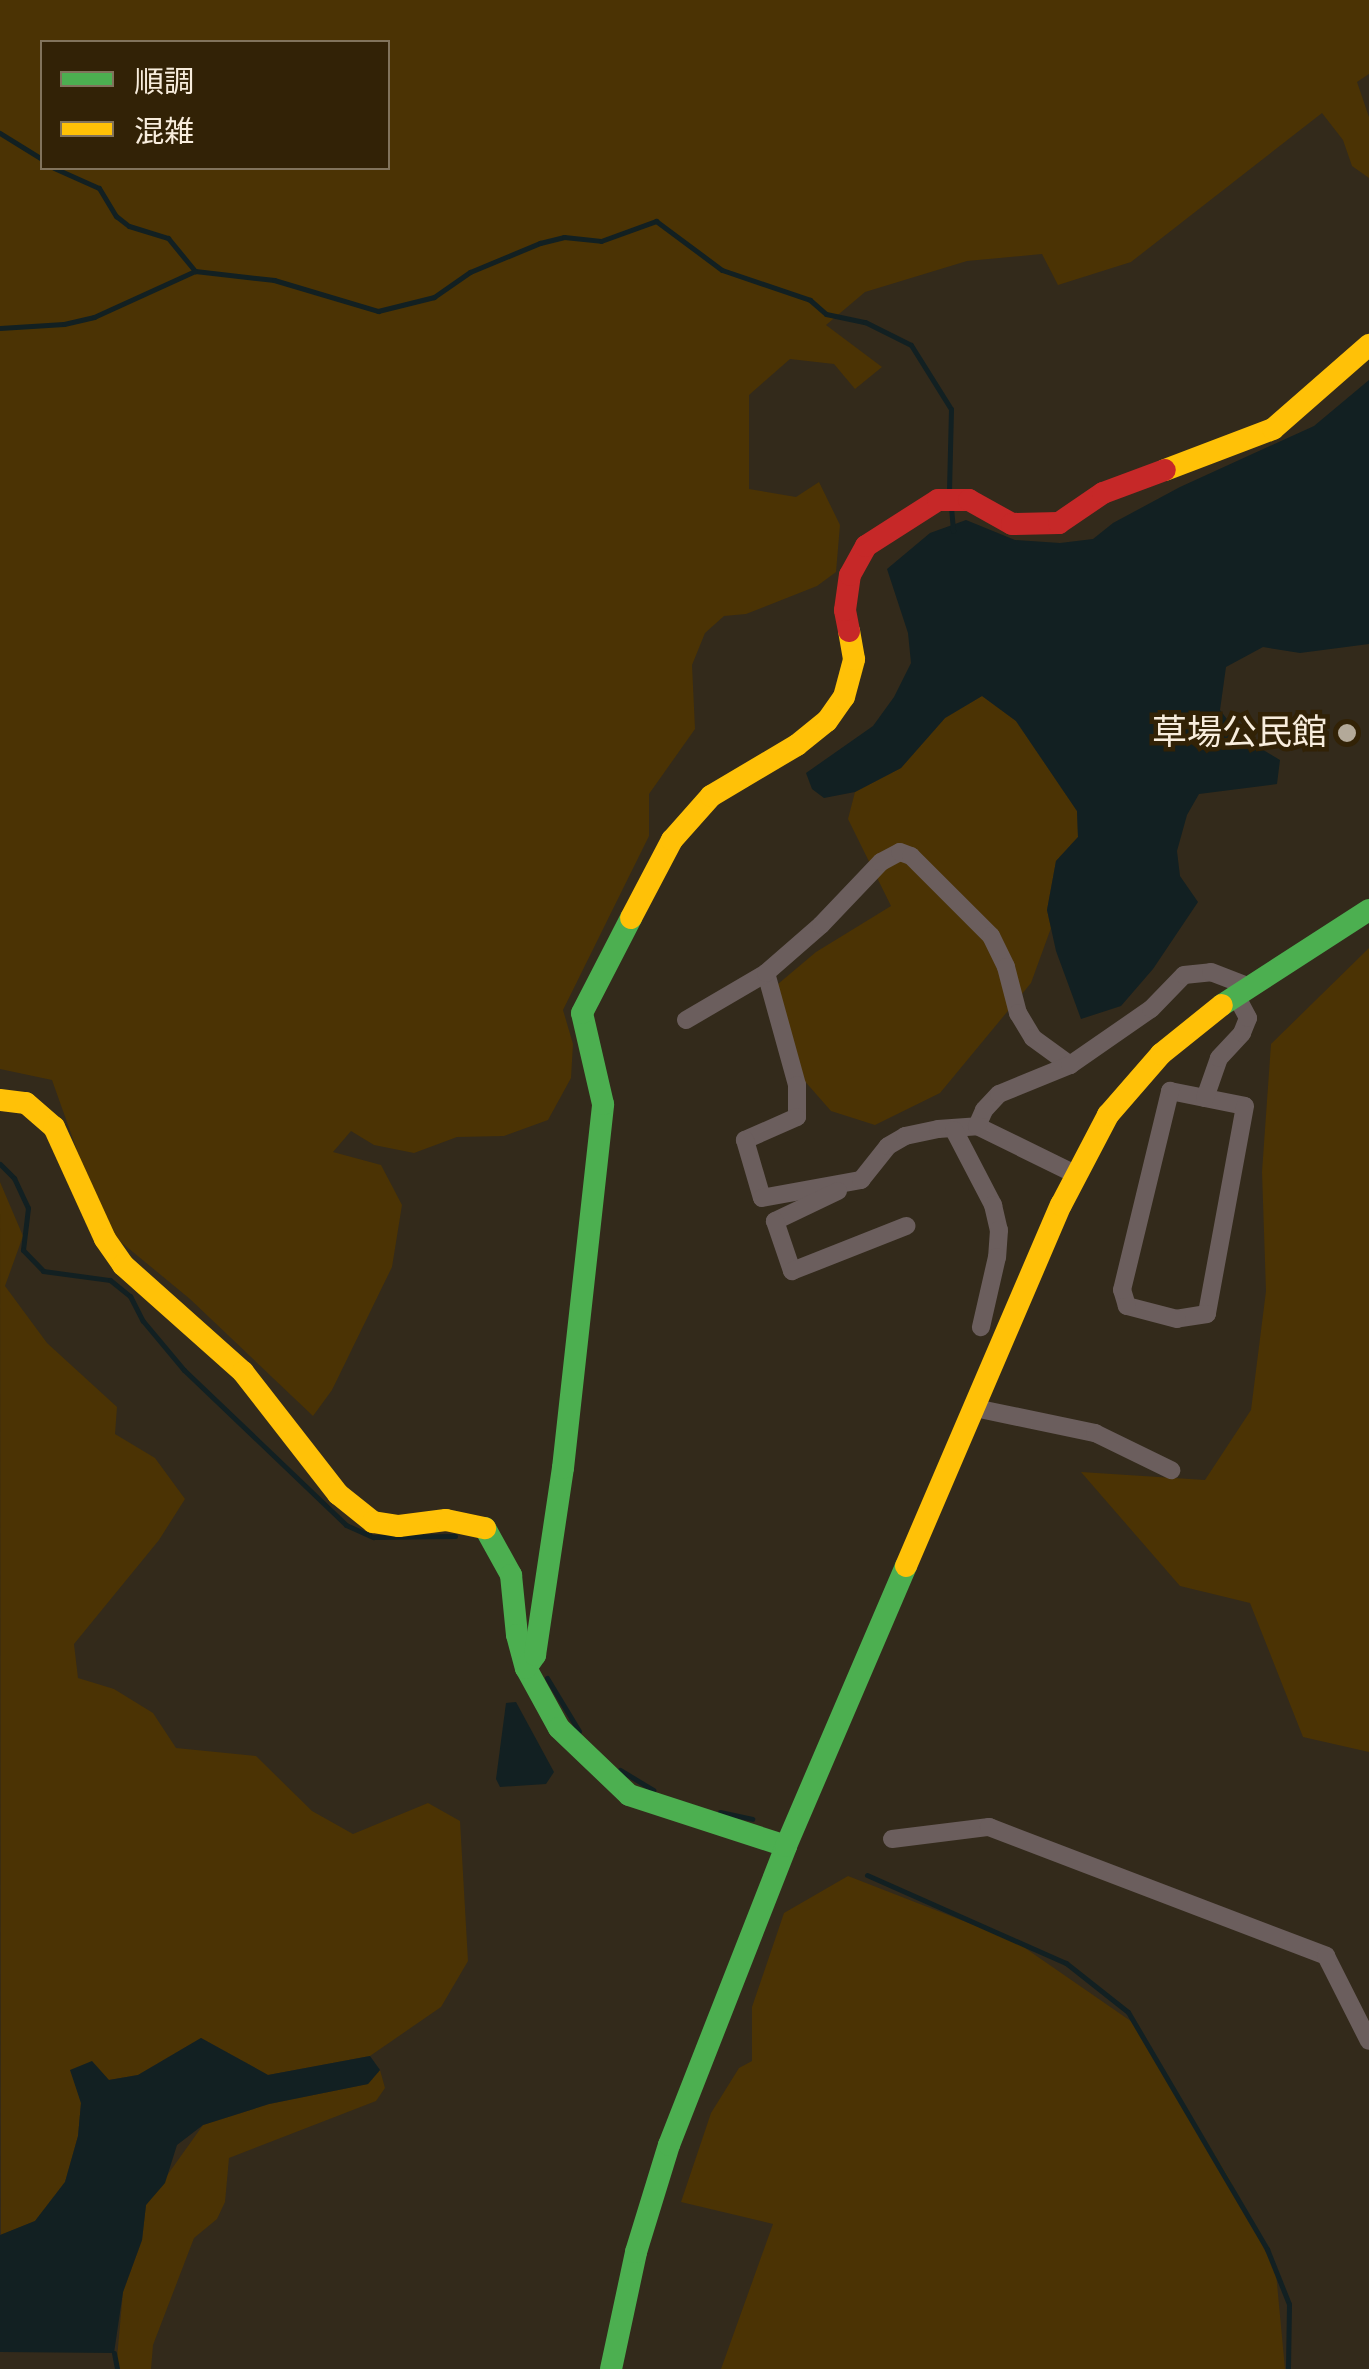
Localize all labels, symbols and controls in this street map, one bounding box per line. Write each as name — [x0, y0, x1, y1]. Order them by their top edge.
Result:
legend — [40, 40, 390, 170]
text: 順調 — [134, 64, 194, 101]
text: 混雑 — [134, 114, 194, 151]
place label: 草場公民館 — [1152, 712, 1327, 754]
marker: 草場公民館 — [1336, 722, 1358, 744]

